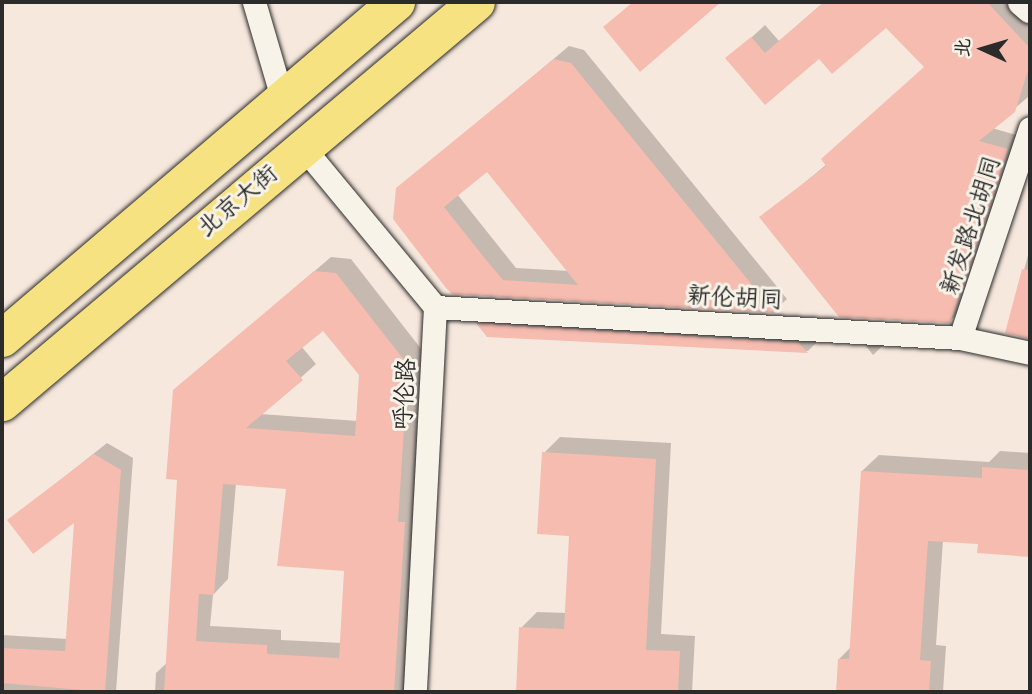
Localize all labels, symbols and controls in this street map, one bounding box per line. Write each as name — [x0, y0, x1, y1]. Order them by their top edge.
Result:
north arrow — [948, 14, 1018, 84]
text: 北 — [949, 37, 975, 58]
street label: 新发路北胡同 — [934, 152, 1006, 298]
street label: 北京大街 — [191, 158, 283, 242]
street label: 新伦胡同 — [686, 280, 784, 314]
street label: 呼伦路 — [388, 357, 420, 431]

